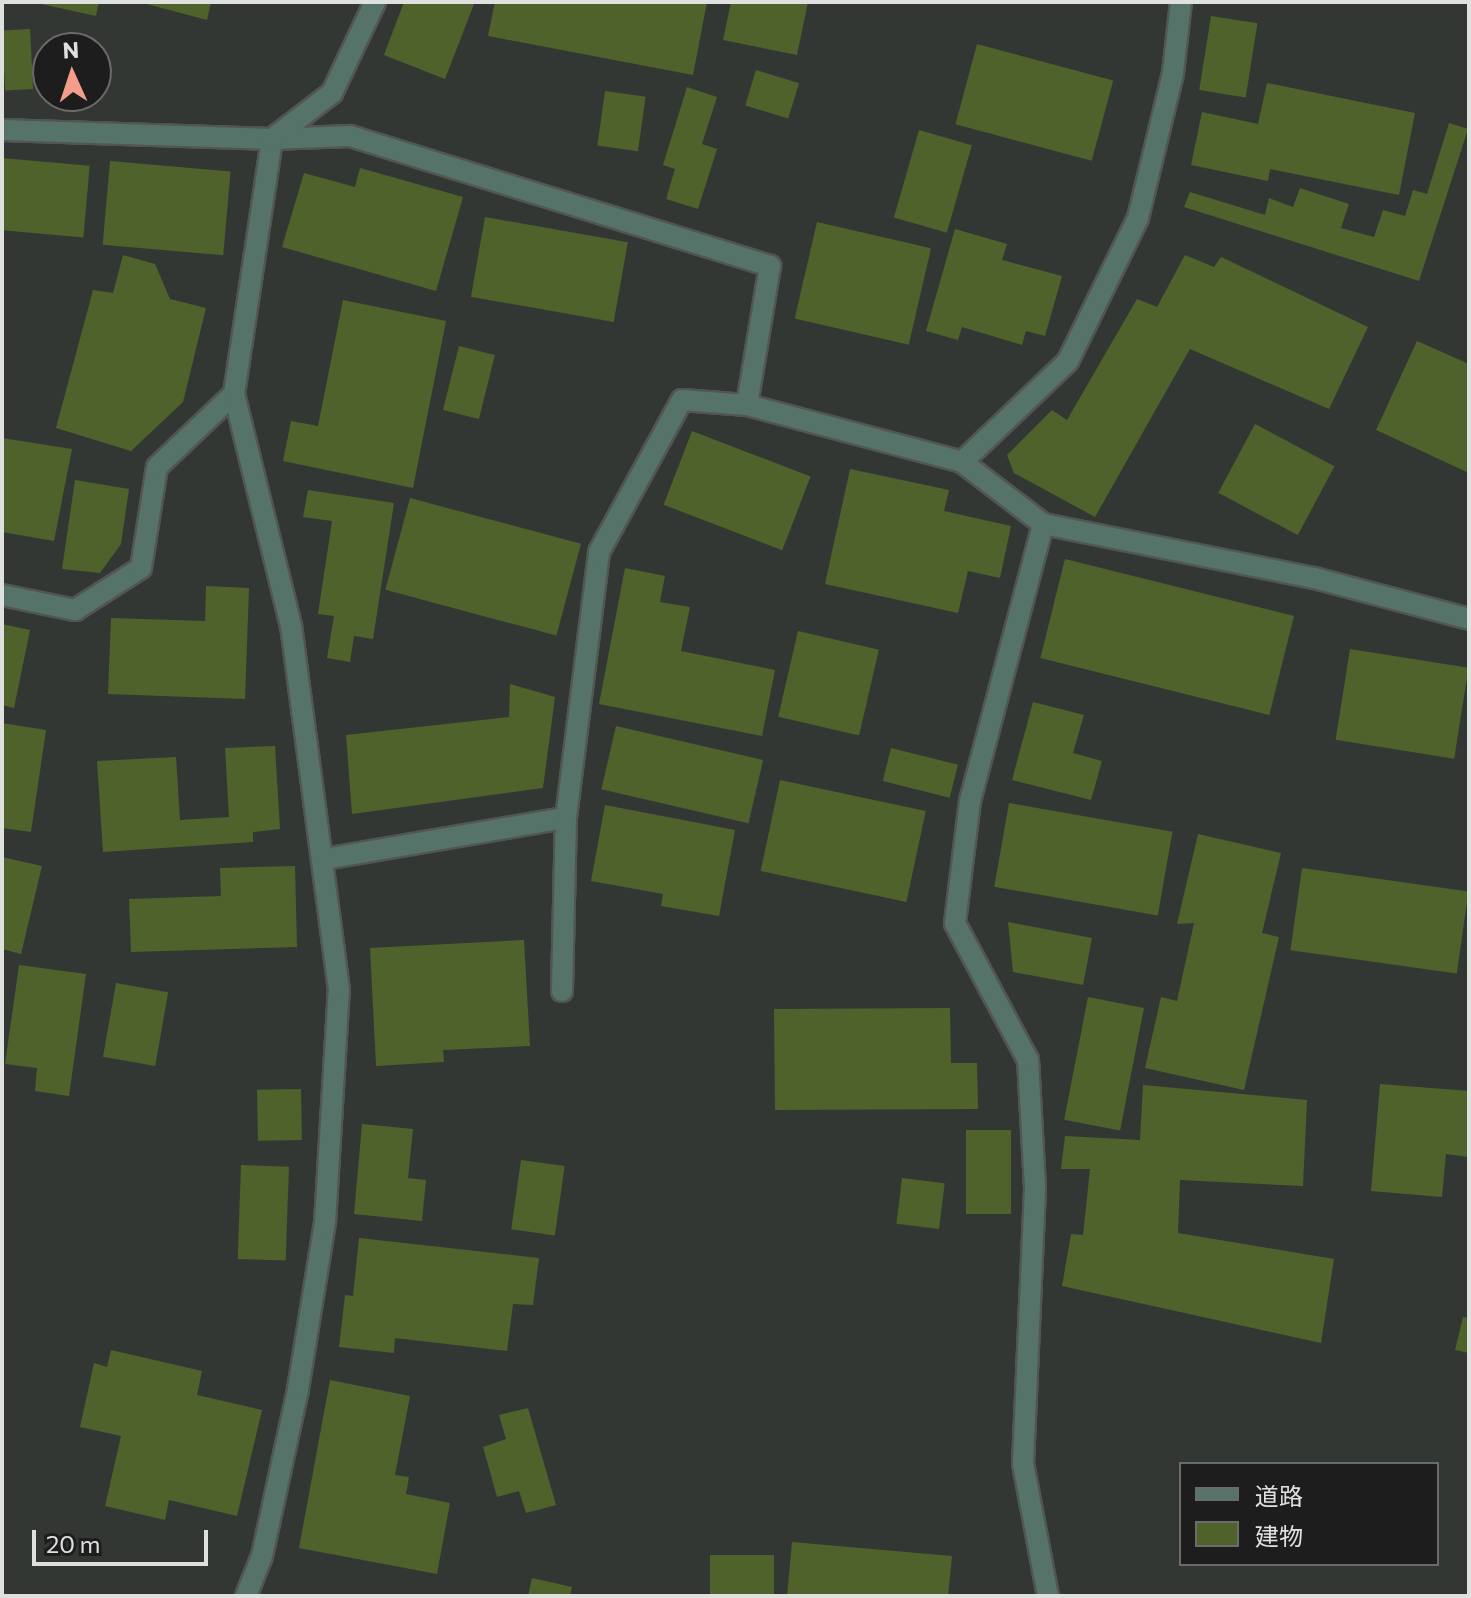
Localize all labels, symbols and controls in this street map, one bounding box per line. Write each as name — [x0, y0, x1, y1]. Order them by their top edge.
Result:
north arrow — [32, 32, 112, 112]
text: N — [62, 36, 80, 63]
legend — [1179, 1462, 1439, 1566]
text: 道路 — [1255, 1481, 1303, 1510]
scale bar — [36, 1514, 212, 1564]
text: 建物 — [1255, 1521, 1303, 1550]
text: 20 m — [46, 1529, 100, 1558]

